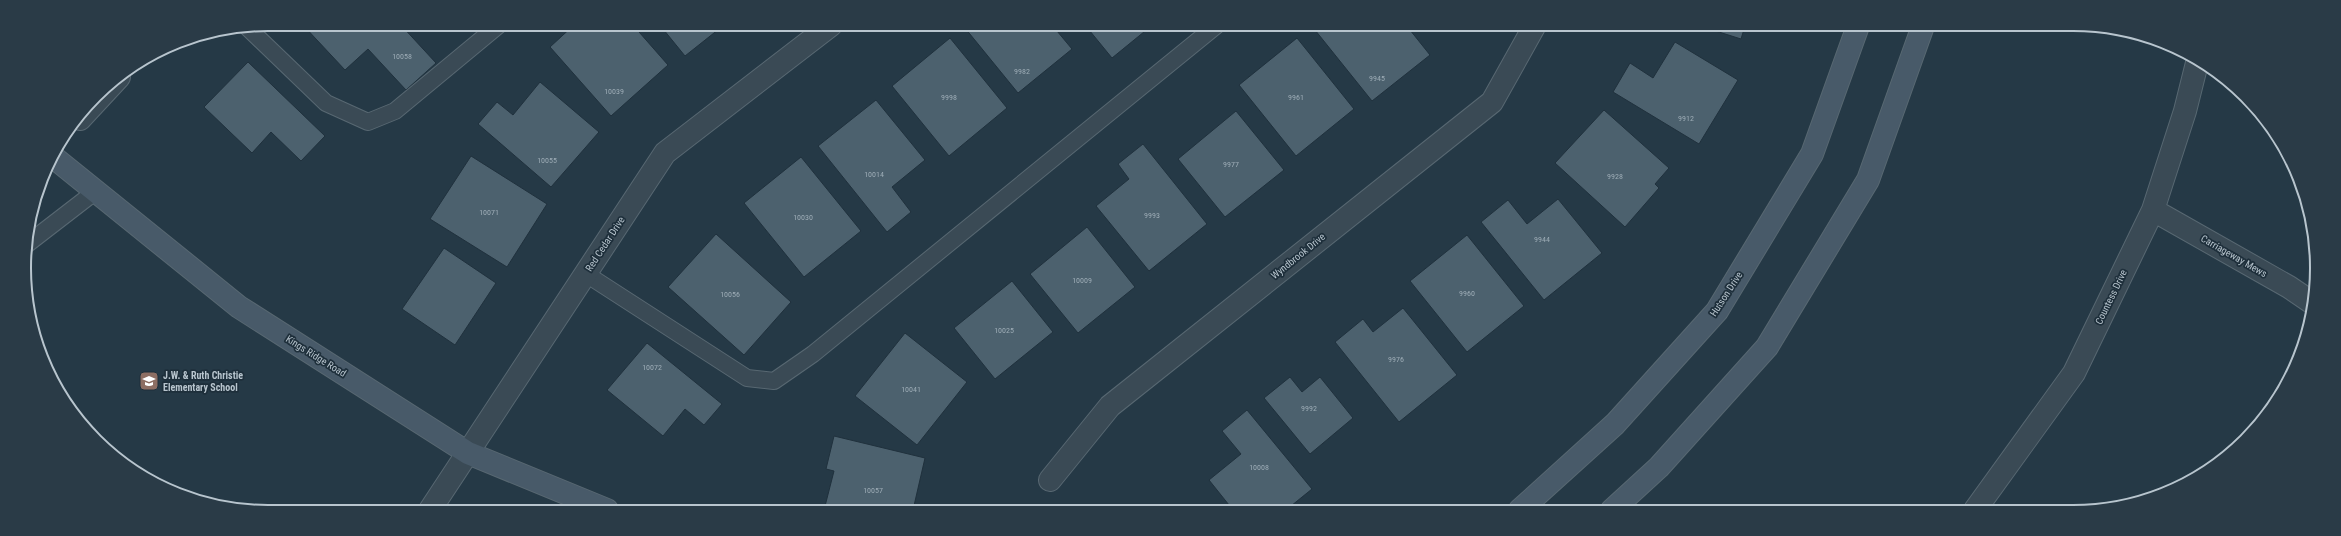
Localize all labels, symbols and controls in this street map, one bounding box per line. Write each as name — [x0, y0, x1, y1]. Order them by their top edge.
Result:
house number: 10058 — [392, 52, 412, 61]
house number: 9982 — [1014, 67, 1030, 76]
house number: 9945 — [1369, 74, 1385, 83]
house number: 10039 — [604, 87, 624, 96]
house number: 9998 — [941, 93, 957, 102]
house number: 9961 — [1288, 93, 1304, 102]
house number: 9912 — [1678, 114, 1694, 123]
house number: 10055 — [537, 156, 557, 165]
house number: 9977 — [1223, 160, 1239, 169]
house number: 10014 — [864, 170, 884, 179]
house number: 9928 — [1607, 172, 1623, 181]
house number: 10071 — [479, 208, 499, 217]
house number: 9993 — [1144, 211, 1160, 220]
house number: 10030 — [793, 213, 813, 222]
street label: Red Cedar Drive — [583, 214, 627, 273]
street label: Wyndbrook Drive — [1269, 231, 1327, 281]
street label: Carriageway Mews — [2199, 233, 2269, 280]
house number: 9944 — [1534, 235, 1550, 244]
street label: Countess Drive — [2093, 268, 2129, 326]
street label: Hutson Drive — [1708, 270, 1745, 318]
house number: 10009 — [1072, 276, 1092, 285]
house number: 9960 — [1459, 289, 1475, 298]
house number: 10056 — [720, 290, 740, 299]
house number: 10025 — [994, 326, 1014, 335]
street label: Kings Ridge Road — [284, 333, 348, 379]
house number: 9976 — [1388, 355, 1404, 364]
house number: 10072 — [642, 363, 662, 372]
school or university icon: J.W. & Ruth Christie Elementary School — [138, 370, 160, 392]
place label: J.W. & Ruth Christie Elementary School — [163, 370, 243, 393]
house number: 10041 — [901, 385, 921, 394]
house number: 9992 — [1301, 404, 1317, 413]
house number: 10008 — [1249, 463, 1269, 472]
house number: 10057 — [863, 486, 883, 495]

